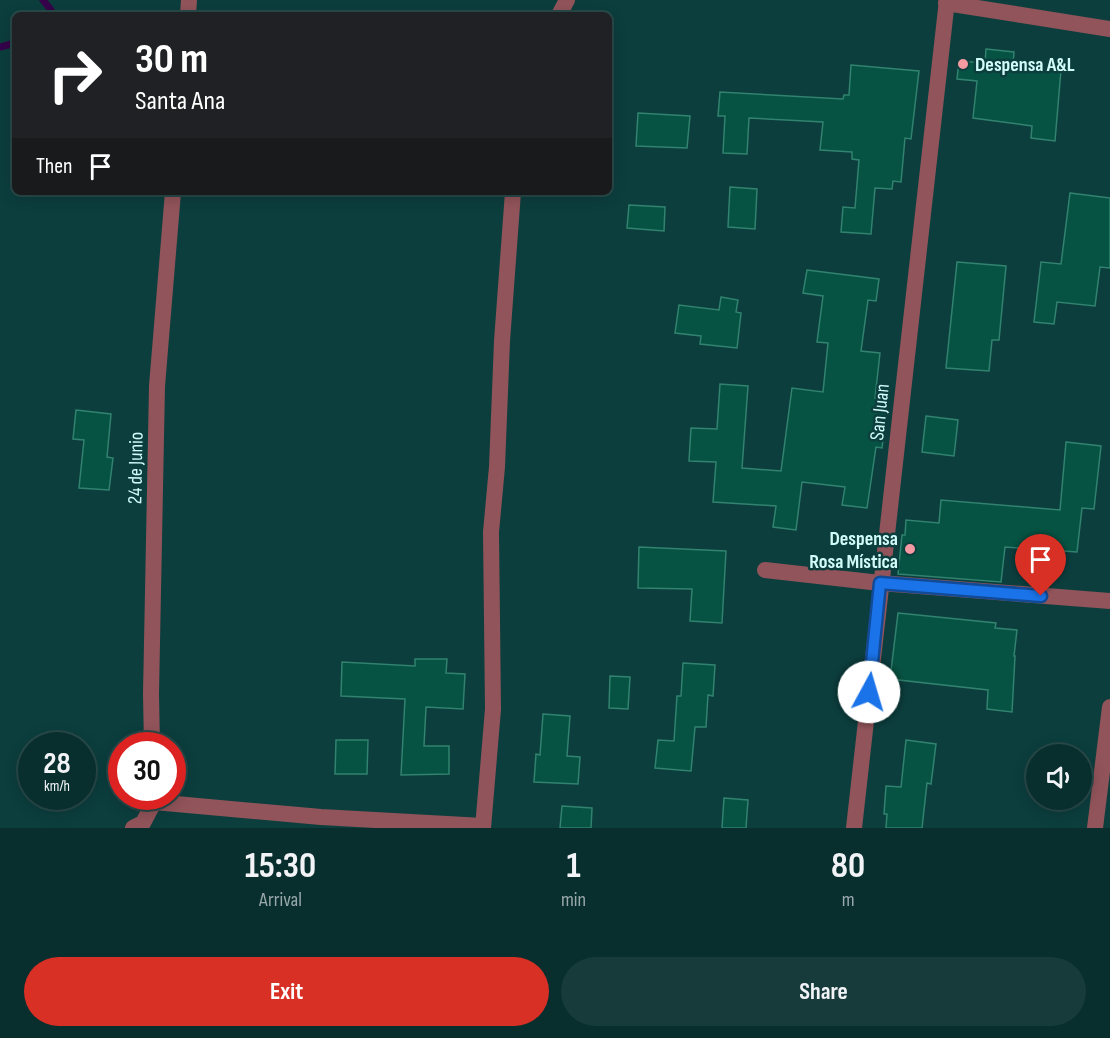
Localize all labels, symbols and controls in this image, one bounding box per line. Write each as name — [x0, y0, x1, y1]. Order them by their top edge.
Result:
text: 30 m — [135, 34, 208, 85]
icon: right — [36, 36, 114, 114]
place label: Despensa A&L — [975, 53, 1075, 77]
marker: Despensa A&L — [956, 57, 970, 71]
text: Santa Ana — [135, 85, 226, 117]
icon: arrive — [84, 150, 117, 183]
text: Then — [36, 153, 72, 180]
street label: San Juan — [865, 383, 895, 442]
street label: 24 de Junio — [123, 432, 149, 504]
place label: Despensa Rosa Mística — [809, 527, 898, 574]
pin — [1015, 534, 1066, 596]
marker: Despensa Rosa Mística — [903, 542, 917, 556]
icon: arrive — [1024, 543, 1057, 576]
position arrow — [837, 660, 901, 724]
speed limit sign: 30 — [108, 732, 186, 810]
map controls — [1026, 744, 1092, 810]
button: sound — [1026, 744, 1092, 810]
text: 28 — [43, 746, 71, 782]
text: km/h — [44, 777, 70, 796]
text: 15:30 — [245, 845, 316, 888]
text: 1 — [567, 845, 581, 888]
text: 80 — [831, 845, 865, 888]
text: Arrival — [259, 888, 302, 912]
text: min — [561, 888, 586, 912]
text: m — [842, 888, 854, 912]
button: Exit — [24, 957, 549, 1026]
button: Share — [561, 957, 1086, 1026]

